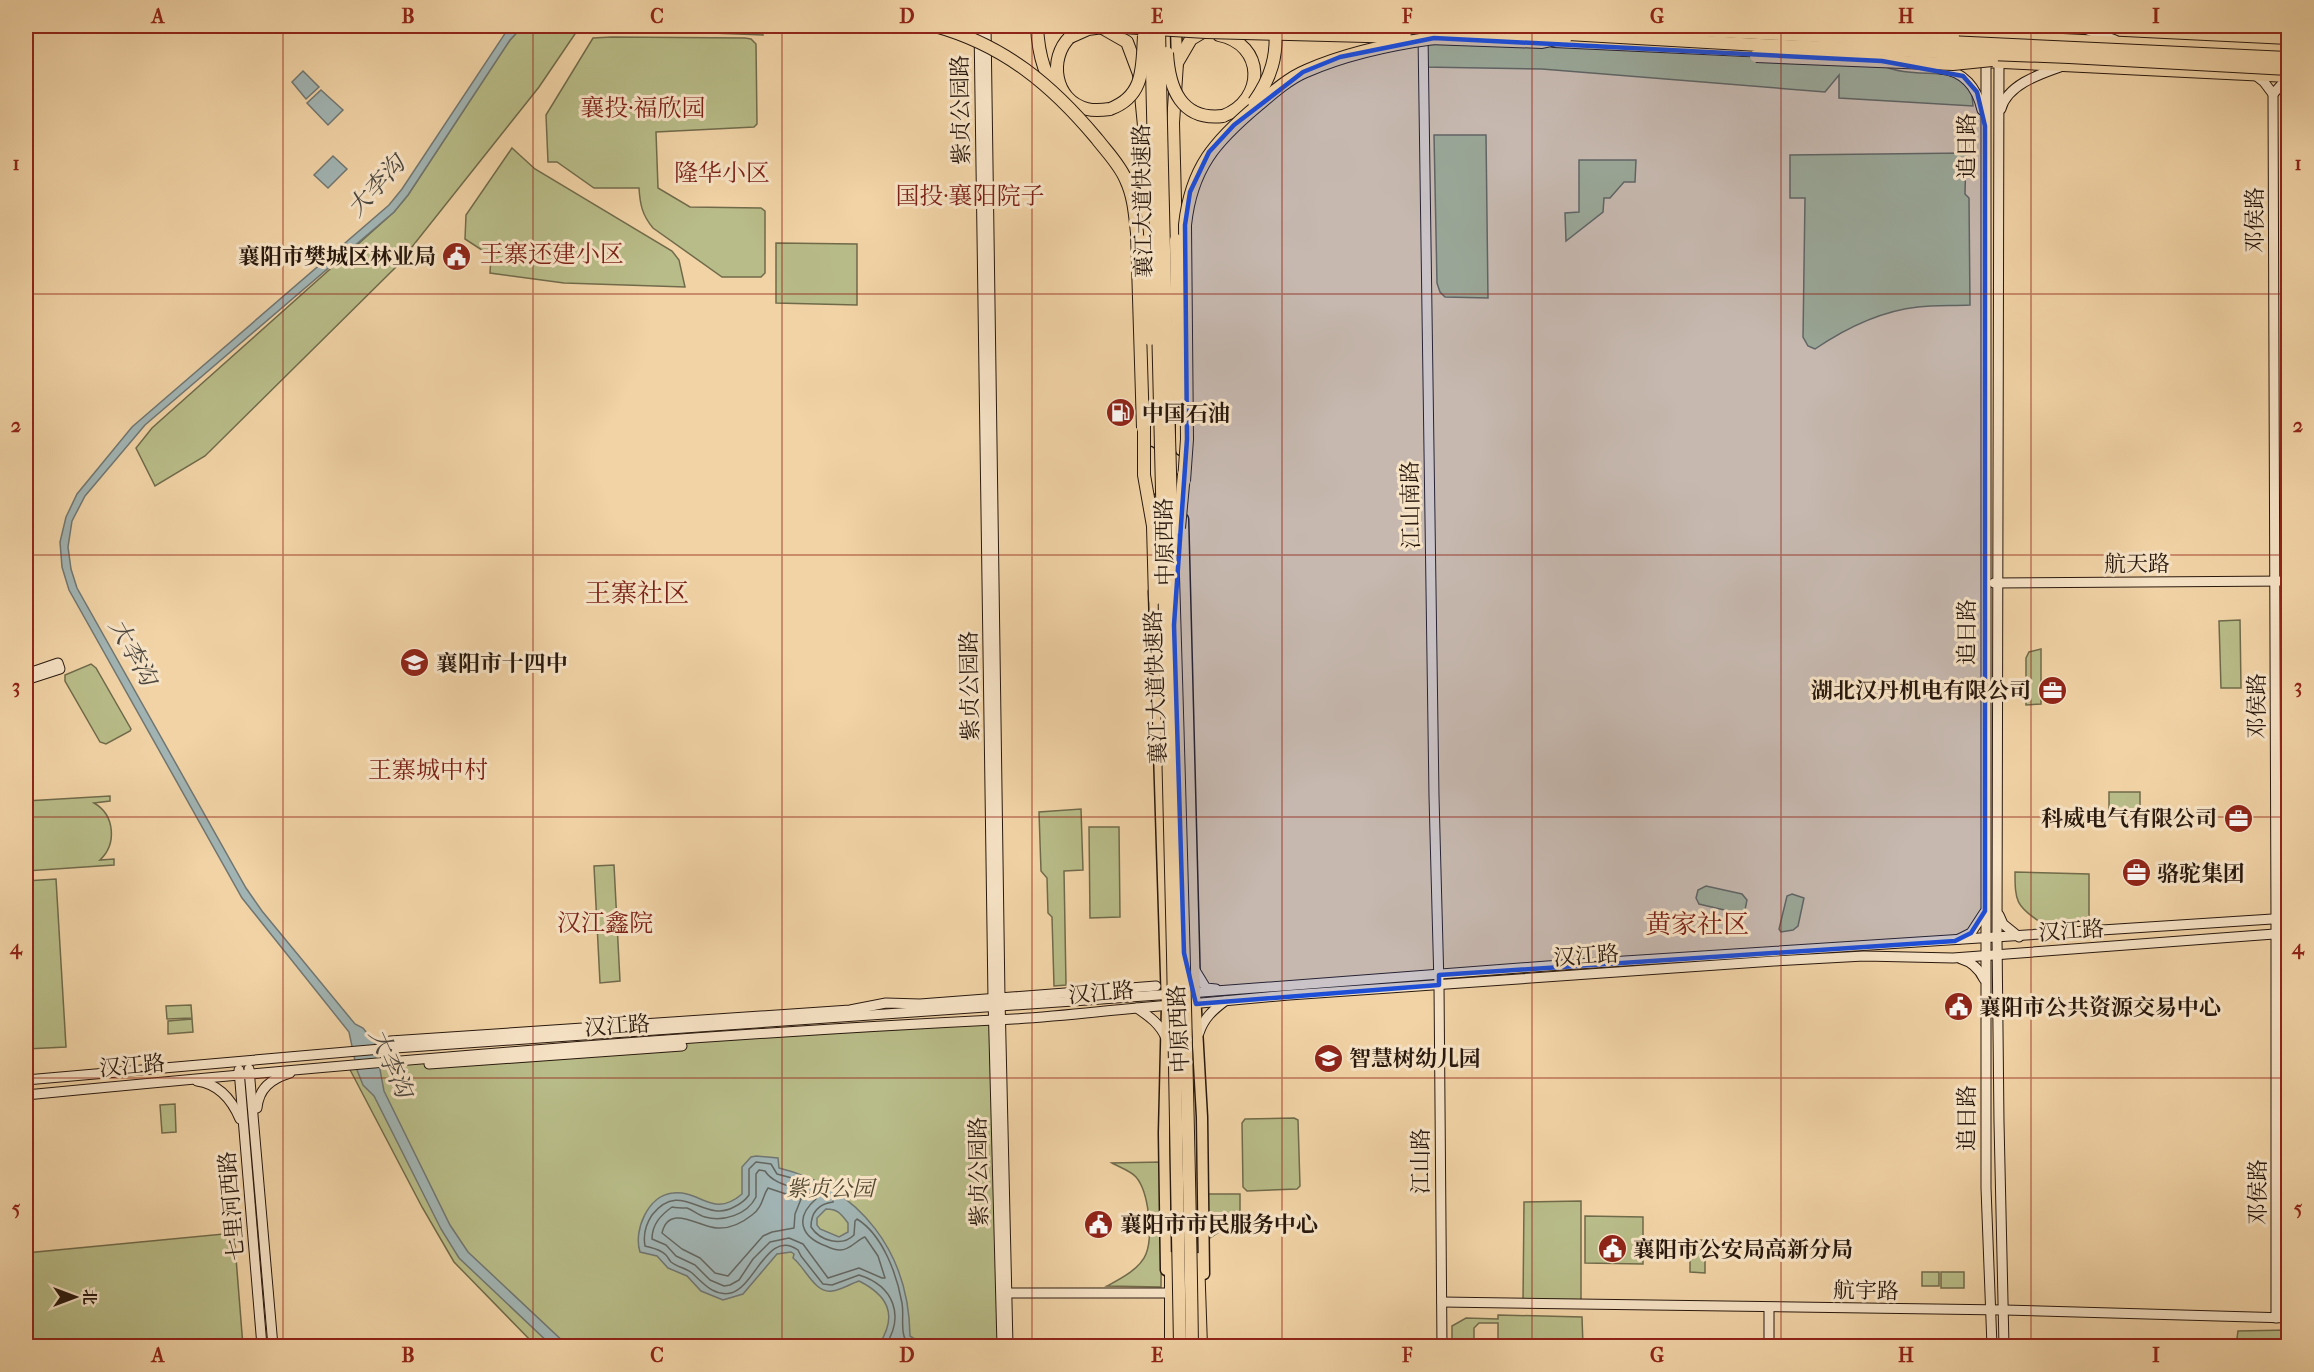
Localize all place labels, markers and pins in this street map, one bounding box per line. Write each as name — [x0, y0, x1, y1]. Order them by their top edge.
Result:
public building icon: 襄阳市樊城区林业局 — [441, 240, 473, 272]
place label: 襄阳市樊城区林业局 — [238, 244, 436, 270]
fuel station icon: 中国石油 — [1105, 397, 1137, 429]
place label: 中国石油 — [1142, 401, 1230, 427]
school or university icon: 襄阳市十四中 — [399, 647, 431, 679]
place label: 襄阳市十四中 — [436, 651, 568, 677]
office icon: 湖北汉丹机电有限公司 — [2036, 674, 2068, 706]
place label: 湖北汉丹机电有限公司 — [1811, 678, 2031, 704]
office icon: 科威电气有限公司 — [2222, 802, 2254, 834]
place label: 科威电气有限公司 — [2041, 806, 2217, 832]
office icon: 骆驼集团 — [2120, 857, 2152, 889]
place label: 骆驼集团 — [2157, 861, 2245, 887]
public building icon: 襄阳市公共资源交易中心 — [1942, 991, 1974, 1023]
place label: 襄阳市公共资源交易中心 — [1979, 995, 2221, 1021]
school or university icon: 智慧树幼儿园 — [1312, 1042, 1344, 1074]
place label: 智慧树幼儿园 — [1349, 1046, 1481, 1072]
public building icon: 襄阳市市民服务中心 — [1083, 1208, 1115, 1240]
place label: 襄阳市市民服务中心 — [1120, 1212, 1318, 1238]
public building icon: 襄阳市公安局高新分局 — [1596, 1233, 1628, 1265]
place label: 襄阳市公安局高新分局 — [1633, 1237, 1853, 1263]

